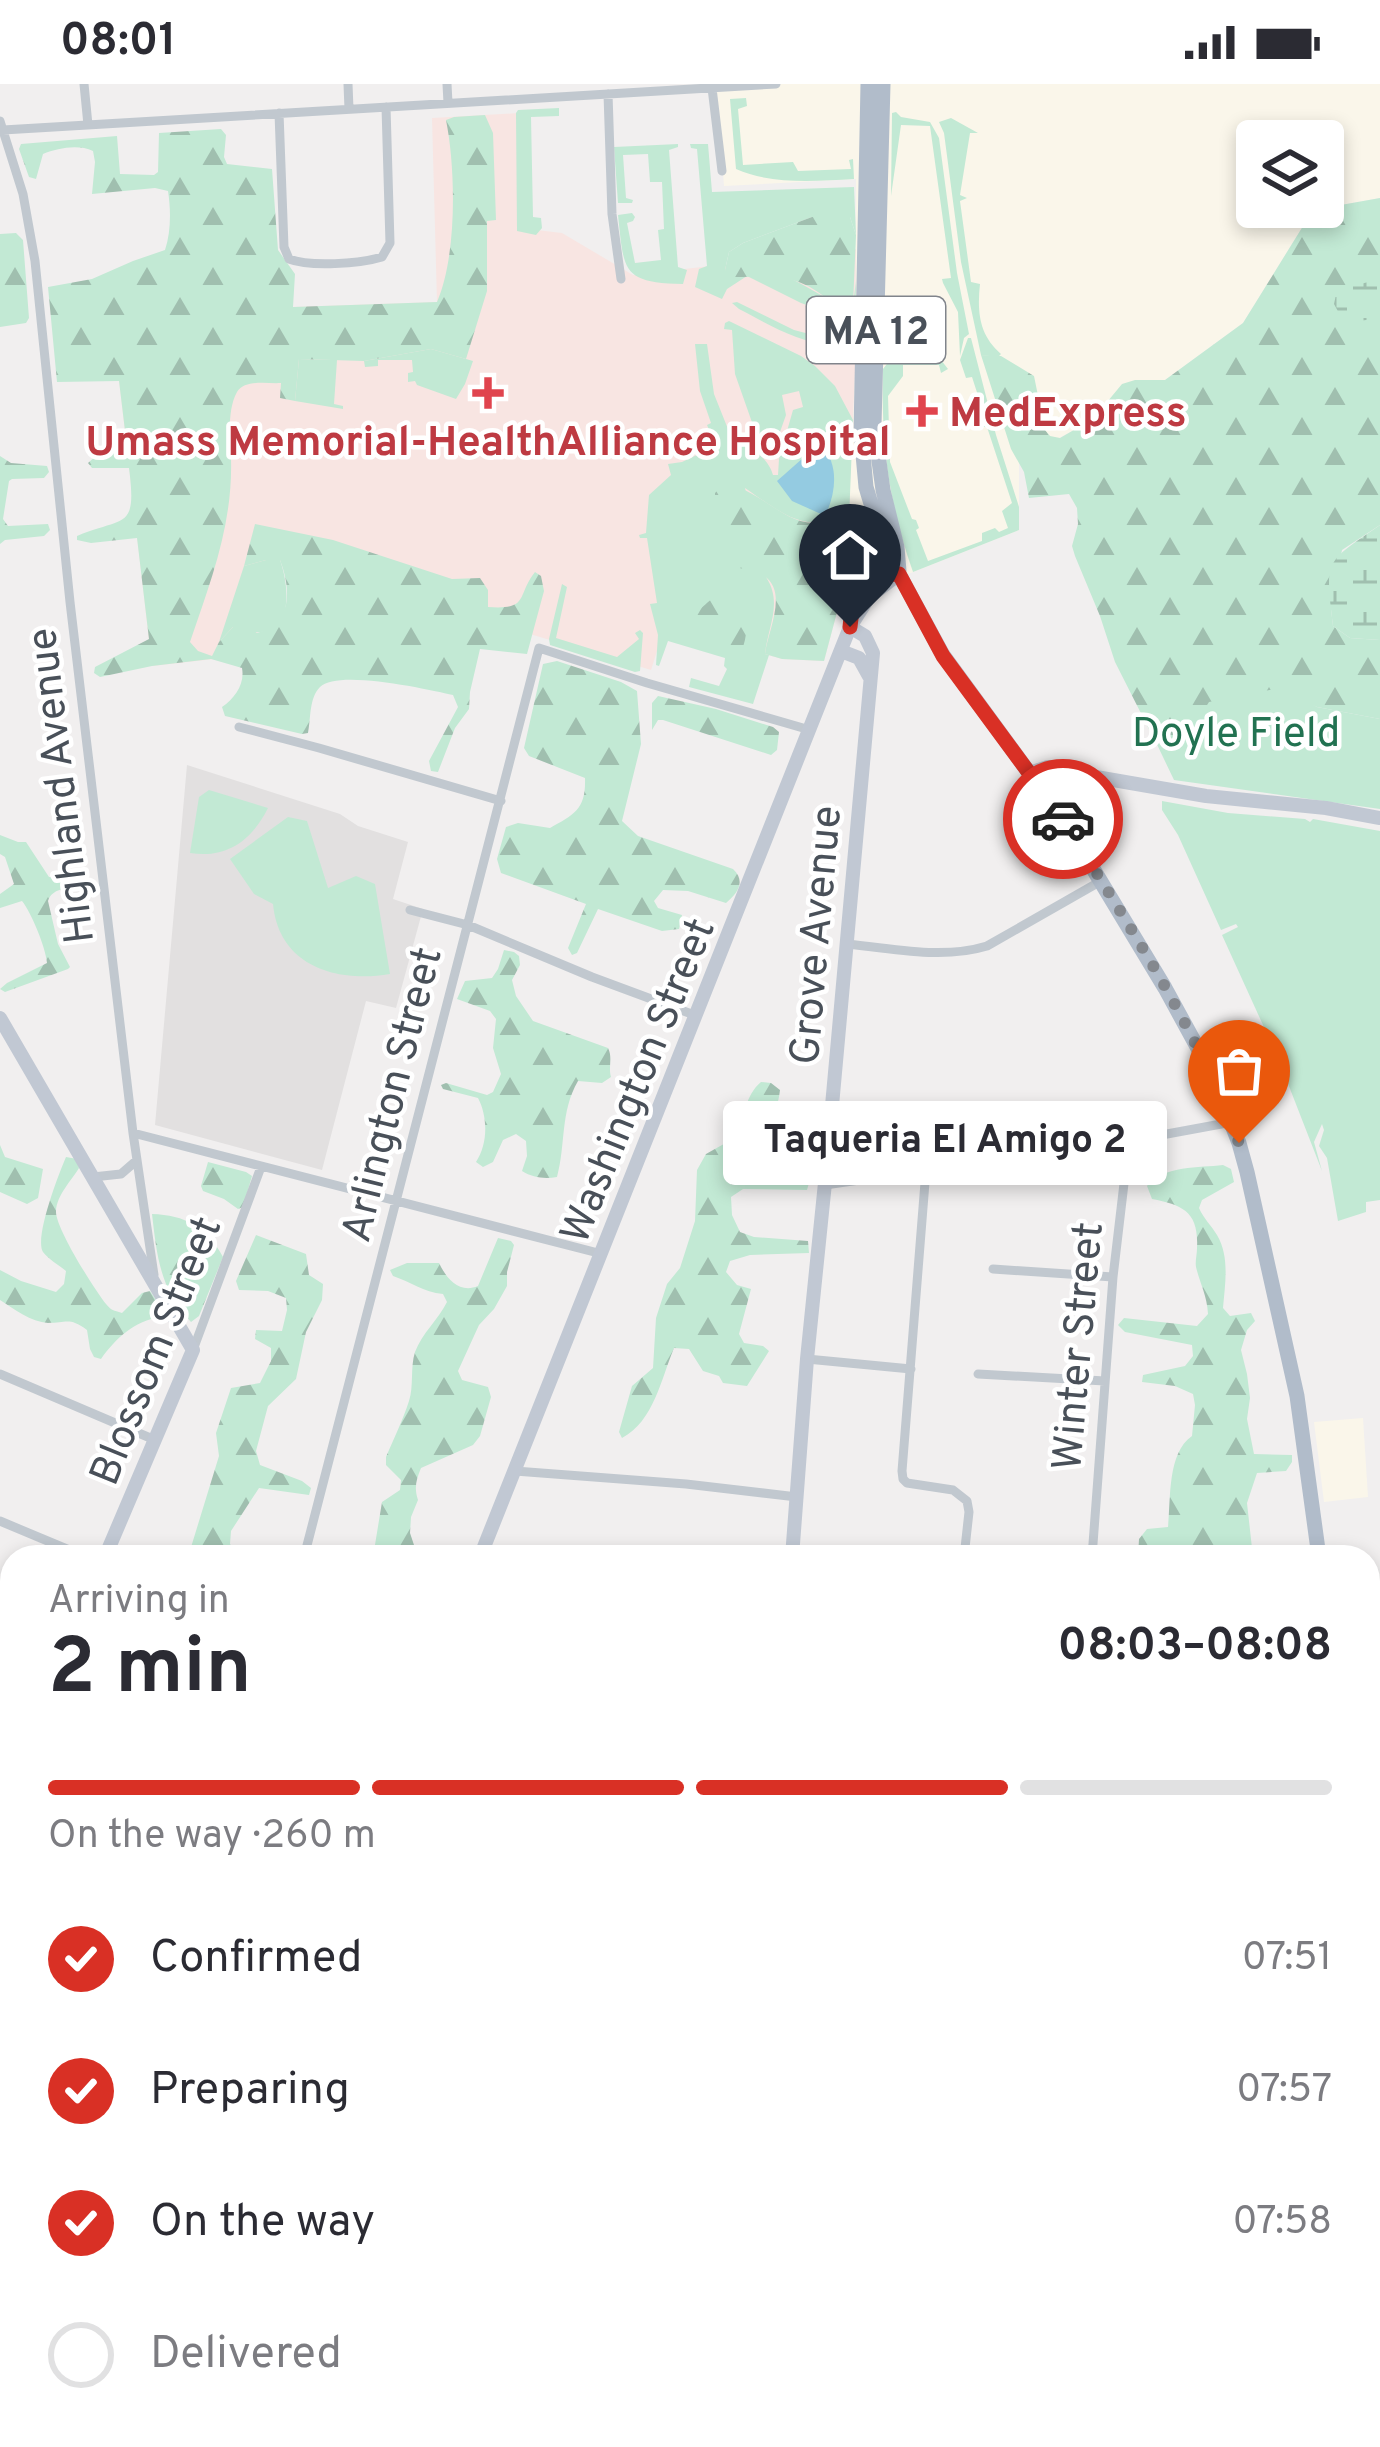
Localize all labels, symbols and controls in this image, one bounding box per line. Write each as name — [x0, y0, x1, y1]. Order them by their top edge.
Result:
text: 08:01 — [60, 14, 176, 71]
map controls — [1236, 120, 1344, 228]
button: layers — [1236, 120, 1344, 228]
road number: MA 12 — [807, 297, 945, 363]
marker: Umass Memorial-HealthAlliance Hospital — [472, 377, 504, 409]
place label: MedExpress — [949, 389, 1187, 442]
marker: MedExpress — [906, 395, 938, 427]
place label: Umass Memorial-HealthAlliance Hospital — [85, 418, 891, 471]
pin — [799, 504, 901, 627]
icon: home — [817, 522, 883, 588]
street label: Highland Avenue — [18, 625, 109, 946]
park label: Doyle Field — [1132, 709, 1340, 762]
courier — [1003, 759, 1123, 879]
icon: car — [1030, 786, 1096, 852]
street label: Grove Avenue — [781, 804, 856, 1067]
street label: Washington Street — [551, 911, 730, 1252]
street label: Arlington Street — [332, 942, 457, 1248]
pin — [1188, 1020, 1290, 1143]
icon: bag — [1206, 1038, 1272, 1104]
callout: Taqueria El Amigo 2 — [723, 1101, 1167, 1185]
text: Taqueria El Amigo 2 — [763, 1118, 1127, 1167]
street label: Blossom Street — [80, 1210, 236, 1494]
street label: Winter Street — [1043, 1220, 1118, 1473]
text: Arriving in — [48, 1578, 230, 1627]
text: 08:03–08:08 — [1058, 1619, 1332, 1676]
text: 2 min — [48, 1622, 252, 1721]
text: On the way · 260 m — [48, 1813, 376, 1862]
icon: check — [48, 1926, 114, 1992]
text: Confirmed — [150, 1931, 362, 1988]
text: 07:51 — [1242, 1935, 1332, 1984]
icon: check — [48, 2058, 114, 2124]
text: Preparing — [150, 2063, 350, 2120]
text: 07:57 — [1236, 2067, 1332, 2116]
icon: check — [48, 2190, 114, 2256]
text: On the way — [150, 2195, 375, 2252]
text: 07:58 — [1233, 2199, 1332, 2248]
text: Delivered — [150, 2327, 342, 2384]

